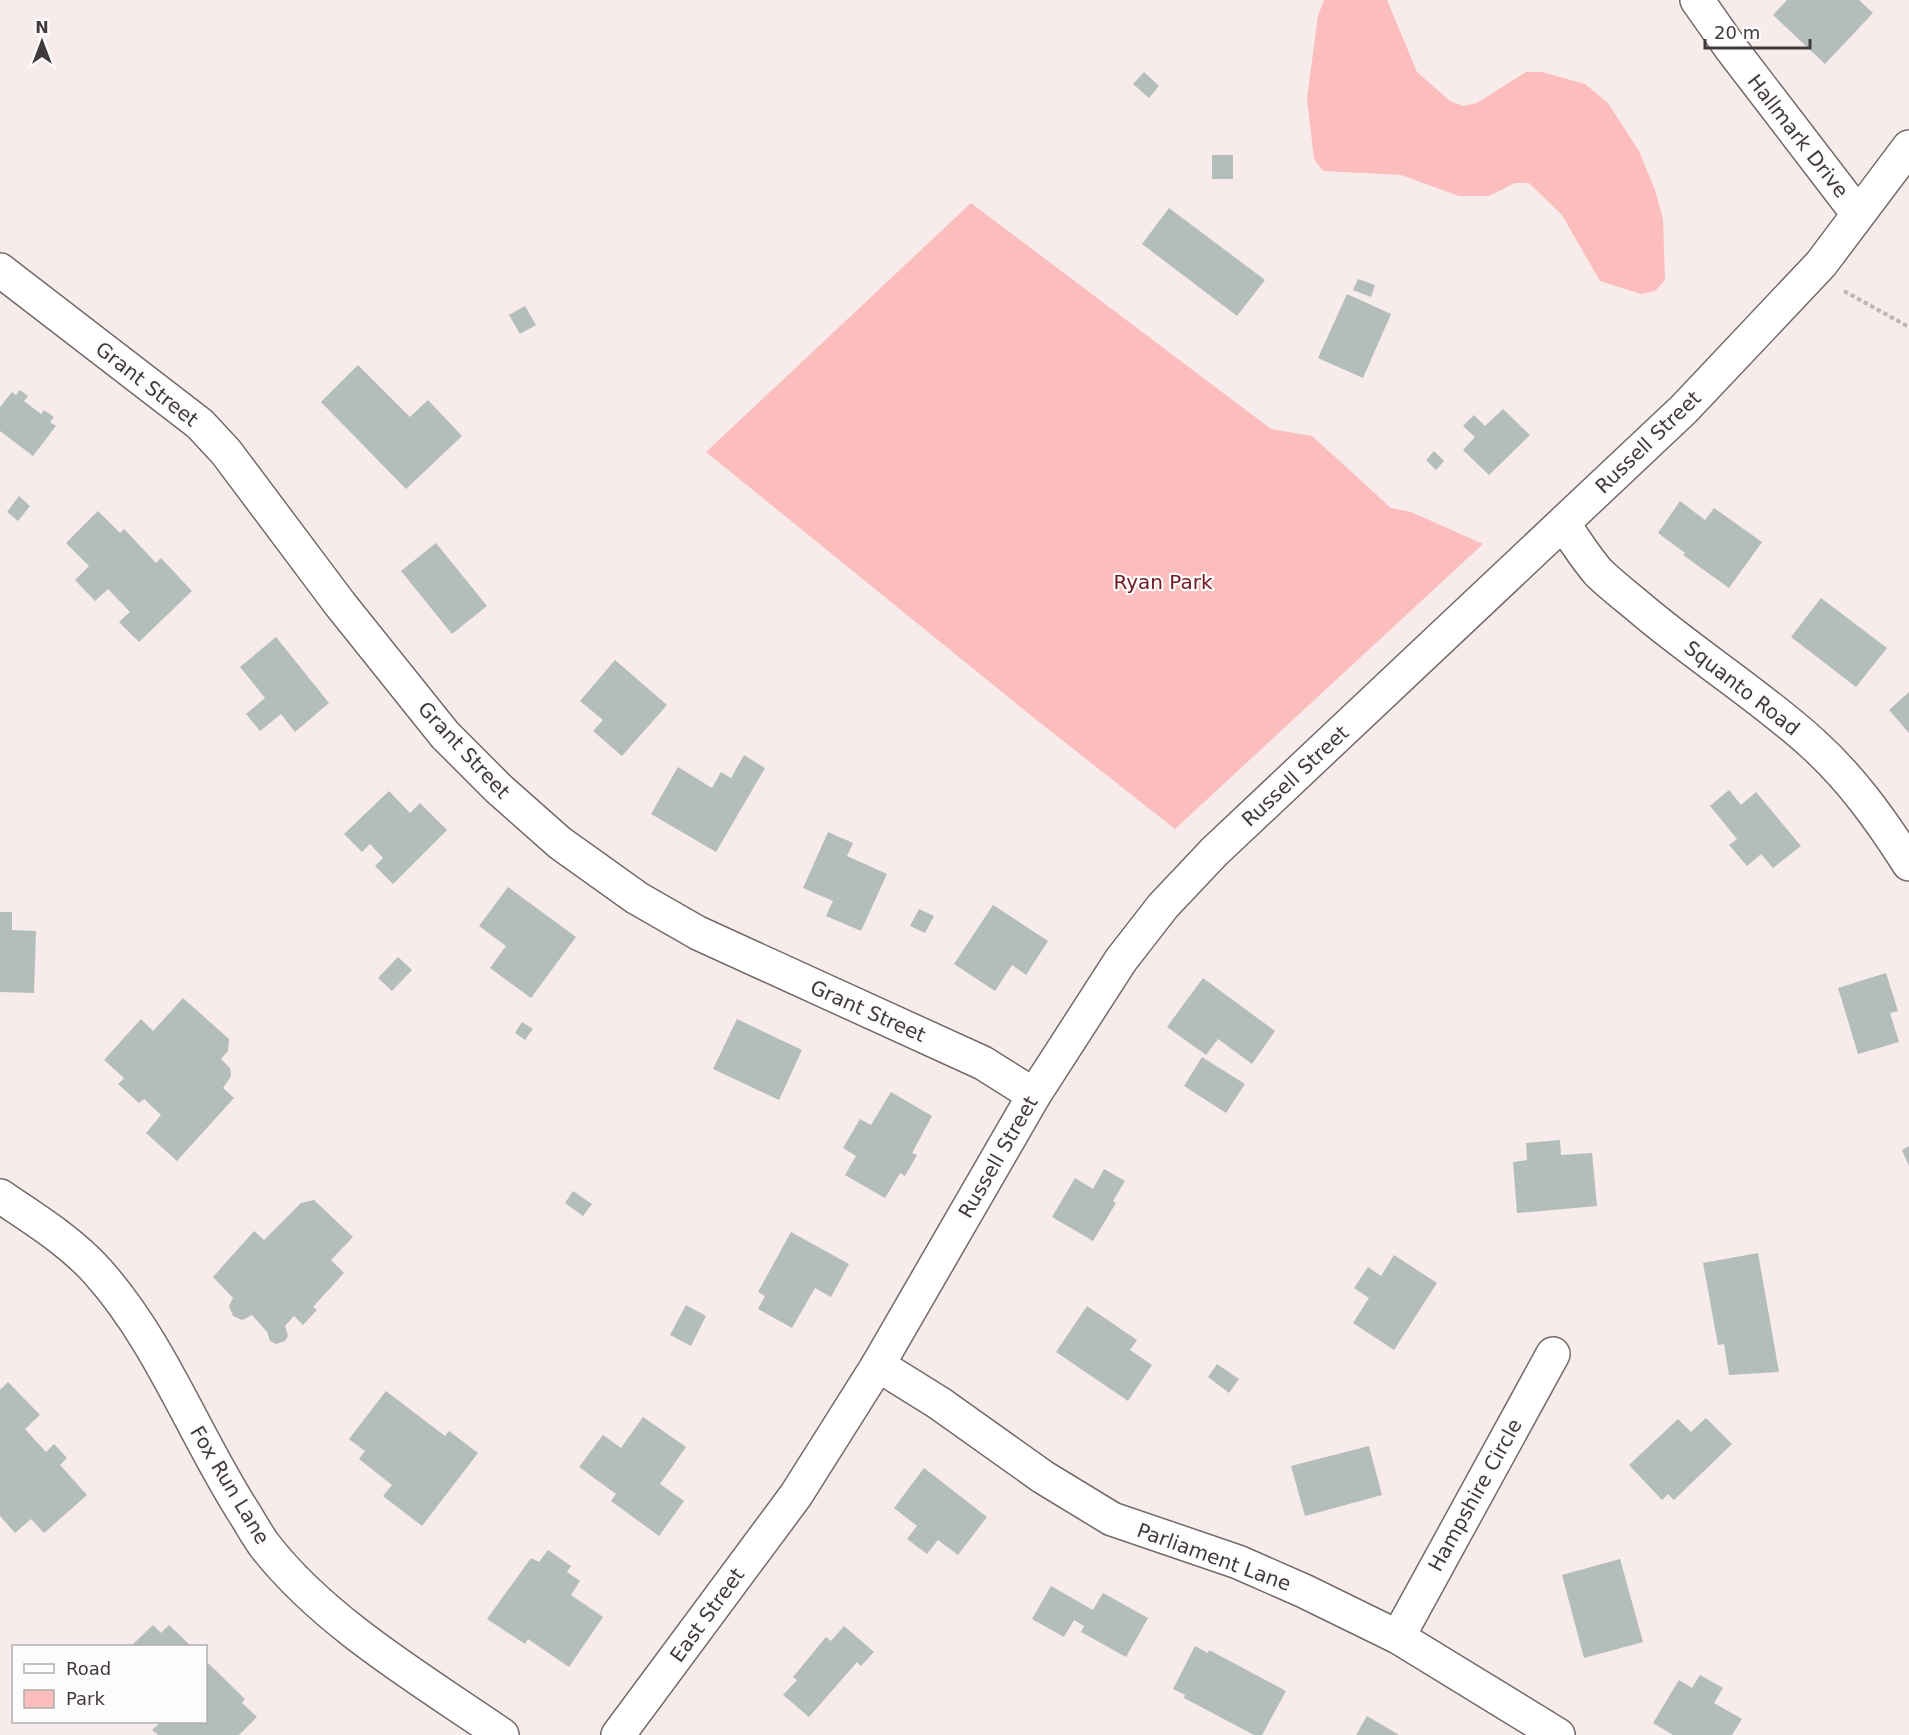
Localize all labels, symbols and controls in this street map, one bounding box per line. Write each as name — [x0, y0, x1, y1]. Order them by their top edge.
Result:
north arrow — [12, 12, 72, 72]
scale bar — [1705, 12, 1810, 50]
text: N — [35, 18, 49, 37]
text: 20 m — [1714, 22, 1760, 43]
street label: Hallmark Drive — [1742, 70, 1854, 202]
street label: Grant Street — [91, 336, 203, 432]
street label: Russell Street — [1590, 386, 1706, 498]
park label: Ryan Park — [1113, 570, 1213, 594]
street label: Squanto Road — [1680, 636, 1804, 740]
street label: Grant Street — [413, 697, 515, 804]
street label: Russell Street — [1237, 720, 1353, 832]
street label: Grant Street — [807, 975, 929, 1047]
street label: Russell Street — [953, 1092, 1043, 1222]
street label: Hampshire Circle — [1423, 1415, 1527, 1575]
street label: Fox Run Lane — [185, 1422, 275, 1548]
street label: Parliament Lane — [1134, 1518, 1294, 1596]
street label: East Street — [665, 1563, 749, 1667]
legend — [12, 1645, 207, 1723]
text: Road — [66, 1658, 111, 1679]
text: Park — [66, 1688, 105, 1709]

